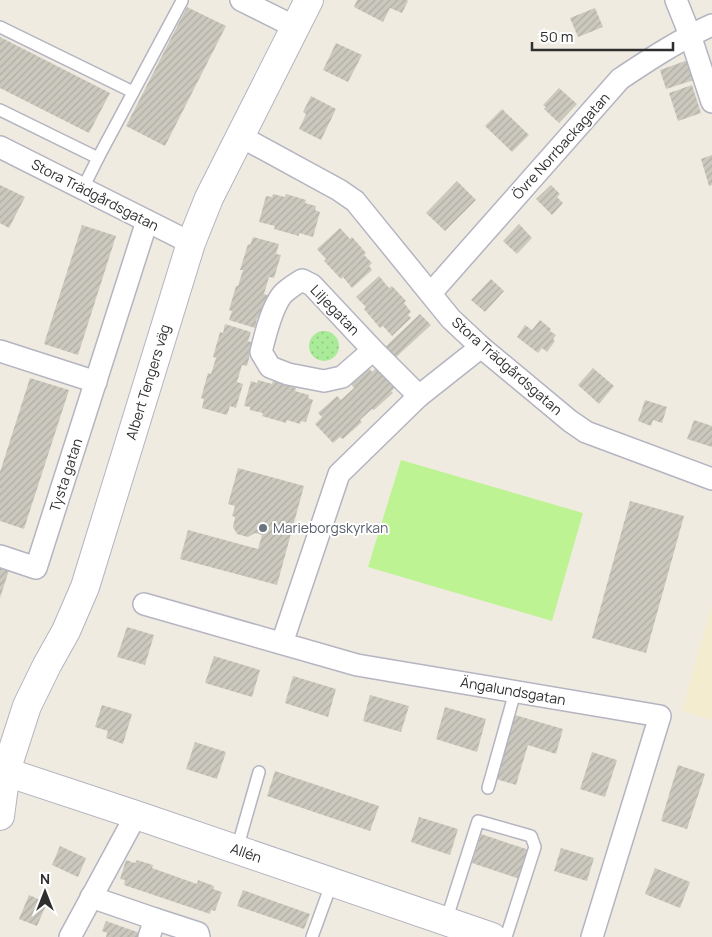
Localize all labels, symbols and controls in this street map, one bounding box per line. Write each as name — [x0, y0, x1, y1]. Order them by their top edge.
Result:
scale bar — [532, 20, 673, 52]
text: 50 m — [540, 26, 574, 47]
street label: Övre Norrbackagatan — [508, 88, 614, 203]
street label: Stora Trädgårdsgatan — [28, 154, 162, 235]
street label: Liljegatan — [307, 280, 364, 339]
street label: Stora Trädgårdsgatan — [448, 312, 567, 419]
street label: Albert Tengers väg — [121, 322, 174, 442]
street label: Tysta gatan — [45, 436, 86, 514]
place label: Marieborgskyrkan — [273, 518, 388, 537]
marker: Marieborgskyrkan — [257, 522, 269, 534]
street label: Ängalundsgatan — [459, 672, 567, 709]
street label: Allén — [228, 838, 264, 867]
north arrow — [20, 867, 70, 917]
text: N — [40, 869, 50, 888]

